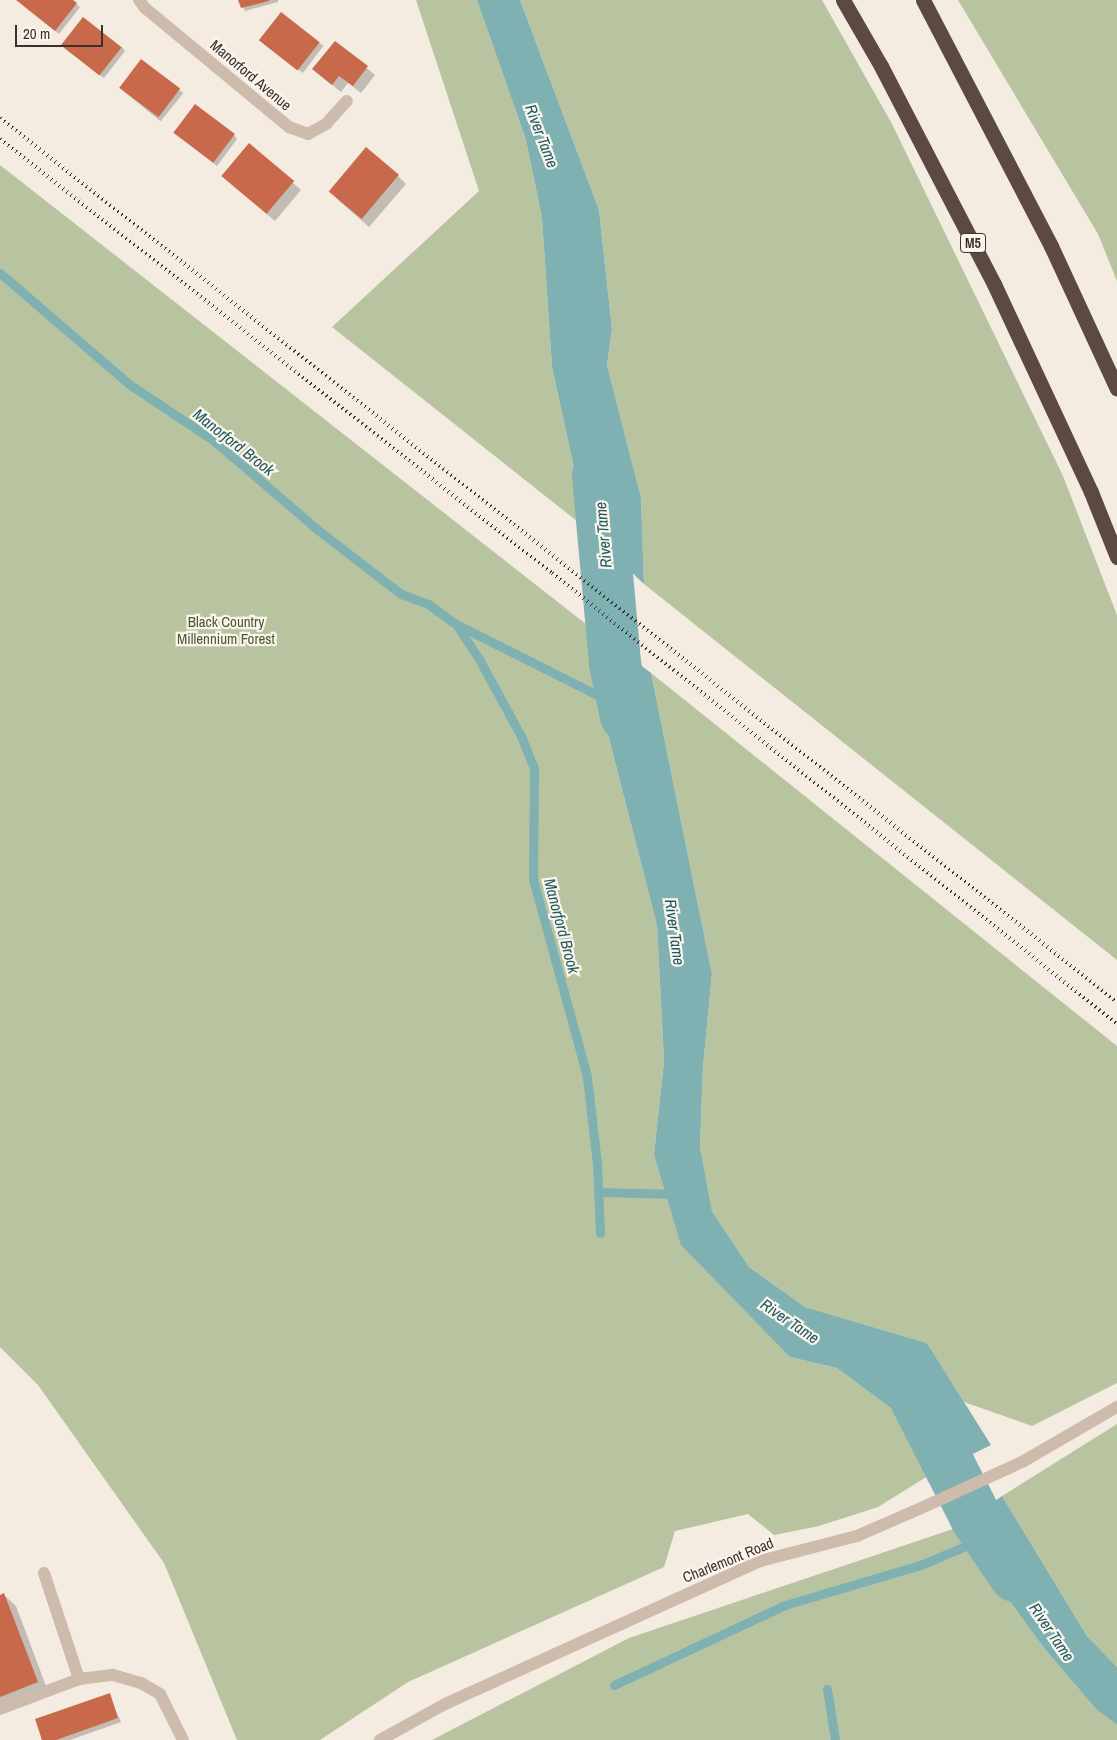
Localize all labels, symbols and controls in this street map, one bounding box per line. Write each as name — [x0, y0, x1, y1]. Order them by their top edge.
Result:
scale bar — [18, 15, 105, 47]
text: 20 m — [23, 23, 50, 44]
street label: Manorford Avenue — [207, 36, 295, 114]
water label: River Tame — [521, 101, 563, 171]
road number: M5 — [959, 232, 987, 254]
water label: Manorford Brook — [190, 404, 278, 480]
water label: River Tame — [591, 501, 615, 569]
park label: Black Country Millennium Forest — [177, 612, 275, 647]
water label: Manorford Brook — [540, 876, 584, 976]
water label: River Tame — [661, 898, 689, 966]
water label: River Tame — [757, 1294, 823, 1348]
street label: Charlemont Road — [680, 1534, 776, 1586]
water label: River Tame — [1025, 1599, 1079, 1665]

